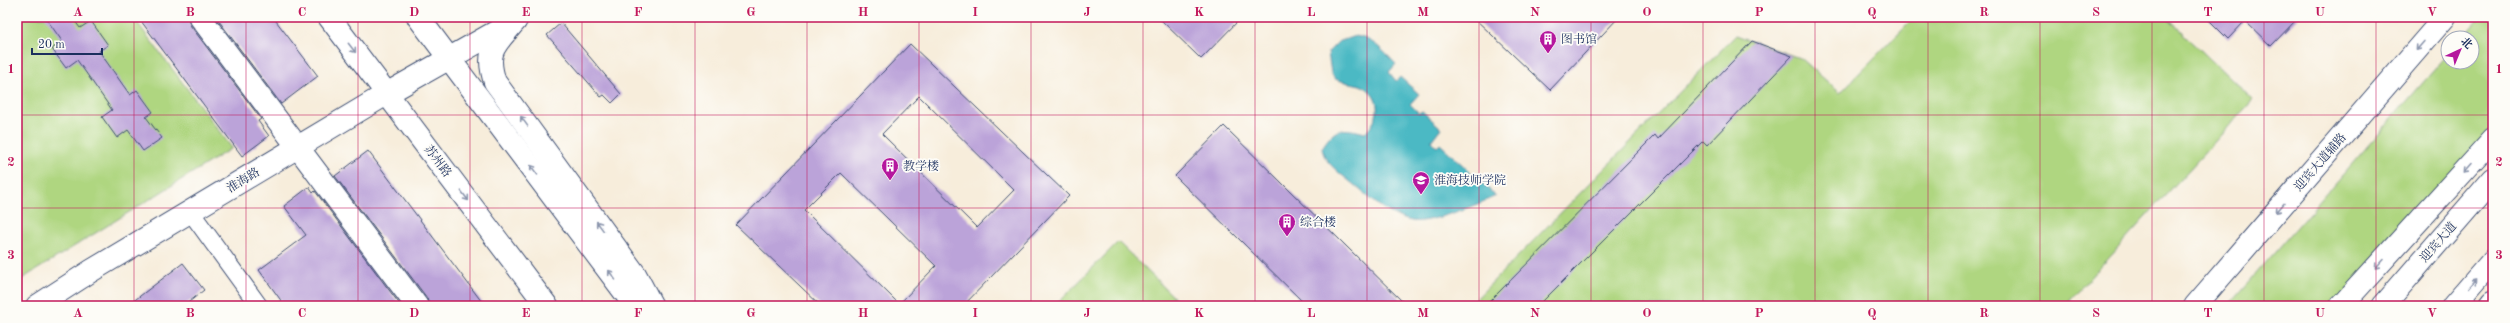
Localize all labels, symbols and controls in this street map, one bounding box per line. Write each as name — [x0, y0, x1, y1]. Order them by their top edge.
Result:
text: A — [73, 6, 83, 19]
text: B — [185, 6, 195, 19]
text: C — [298, 6, 306, 19]
text: D — [409, 6, 419, 19]
text: E — [522, 6, 531, 19]
text: F — [634, 6, 643, 19]
text: G — [746, 6, 756, 19]
text: H — [858, 6, 869, 19]
text: I — [972, 6, 978, 19]
text: J — [1083, 6, 1091, 19]
text: K — [1194, 6, 1204, 19]
text: L — [1307, 6, 1316, 19]
text: M — [1417, 6, 1429, 19]
text: N — [1530, 6, 1540, 19]
text: O — [1642, 6, 1652, 19]
text: P — [1754, 6, 1764, 19]
text: Q — [1867, 6, 1877, 19]
text: R — [1979, 6, 1989, 19]
text: S — [2092, 6, 2100, 19]
text: T — [2203, 6, 2213, 19]
text: U — [2315, 6, 2325, 19]
text: V — [2427, 6, 2437, 19]
building icon: 图书馆 — [1538, 29, 1558, 54]
scale bar — [32, 30, 102, 56]
north arrow — [2440, 30, 2480, 70]
place label: 图书馆 — [1561, 32, 1597, 46]
text: 北 — [2458, 35, 2474, 52]
text: 20 m — [38, 39, 65, 51]
one-way arrow — [2415, 41, 2424, 52]
one-way arrow — [348, 42, 357, 53]
text: 1 — [7, 63, 15, 76]
text: 1 — [2495, 63, 2503, 76]
one-way arrow — [520, 116, 528, 127]
street label: 迎宾大道辅路 — [2291, 130, 2349, 194]
street label: 苏州路 — [422, 142, 454, 180]
text: 2 — [7, 156, 15, 169]
building icon: 教学楼 — [880, 156, 900, 181]
text: 2 — [2495, 156, 2503, 169]
place label: 教学楼 — [903, 159, 939, 173]
one-way arrow — [2462, 163, 2471, 173]
street label: 淮海路 — [224, 165, 262, 195]
one-way arrow — [530, 165, 538, 176]
school or university icon: 淮海技师学院 — [1411, 170, 1431, 195]
place label: 淮海技师学院 — [1434, 173, 1506, 187]
one-way arrow — [460, 191, 469, 202]
one-way arrow — [2275, 203, 2284, 213]
building icon: 综合楼 — [1277, 212, 1297, 237]
place label: 综合楼 — [1300, 215, 1336, 229]
street label: 迎宾大道 — [2417, 219, 2459, 265]
one-way arrow — [596, 221, 604, 232]
text: 3 — [7, 249, 15, 262]
text: 3 — [2495, 249, 2503, 262]
one-way arrow — [2374, 259, 2384, 269]
one-way arrow — [607, 269, 616, 280]
one-way arrow — [2469, 278, 2478, 288]
text: A — [73, 307, 83, 320]
text: B — [185, 307, 195, 320]
text: C — [298, 307, 306, 320]
text: D — [409, 307, 419, 320]
text: E — [522, 307, 531, 320]
text: F — [634, 307, 643, 320]
text: G — [746, 307, 756, 320]
text: H — [858, 307, 869, 320]
text: I — [972, 307, 978, 320]
text: J — [1083, 307, 1091, 320]
text: K — [1194, 307, 1204, 320]
text: L — [1307, 307, 1316, 320]
text: M — [1417, 307, 1429, 320]
text: N — [1530, 307, 1540, 320]
text: O — [1642, 307, 1652, 320]
text: P — [1754, 307, 1764, 320]
text: Q — [1867, 307, 1877, 320]
text: R — [1979, 307, 1989, 320]
text: S — [2092, 307, 2100, 320]
text: T — [2203, 307, 2213, 320]
text: U — [2315, 307, 2325, 320]
text: V — [2427, 307, 2437, 320]

